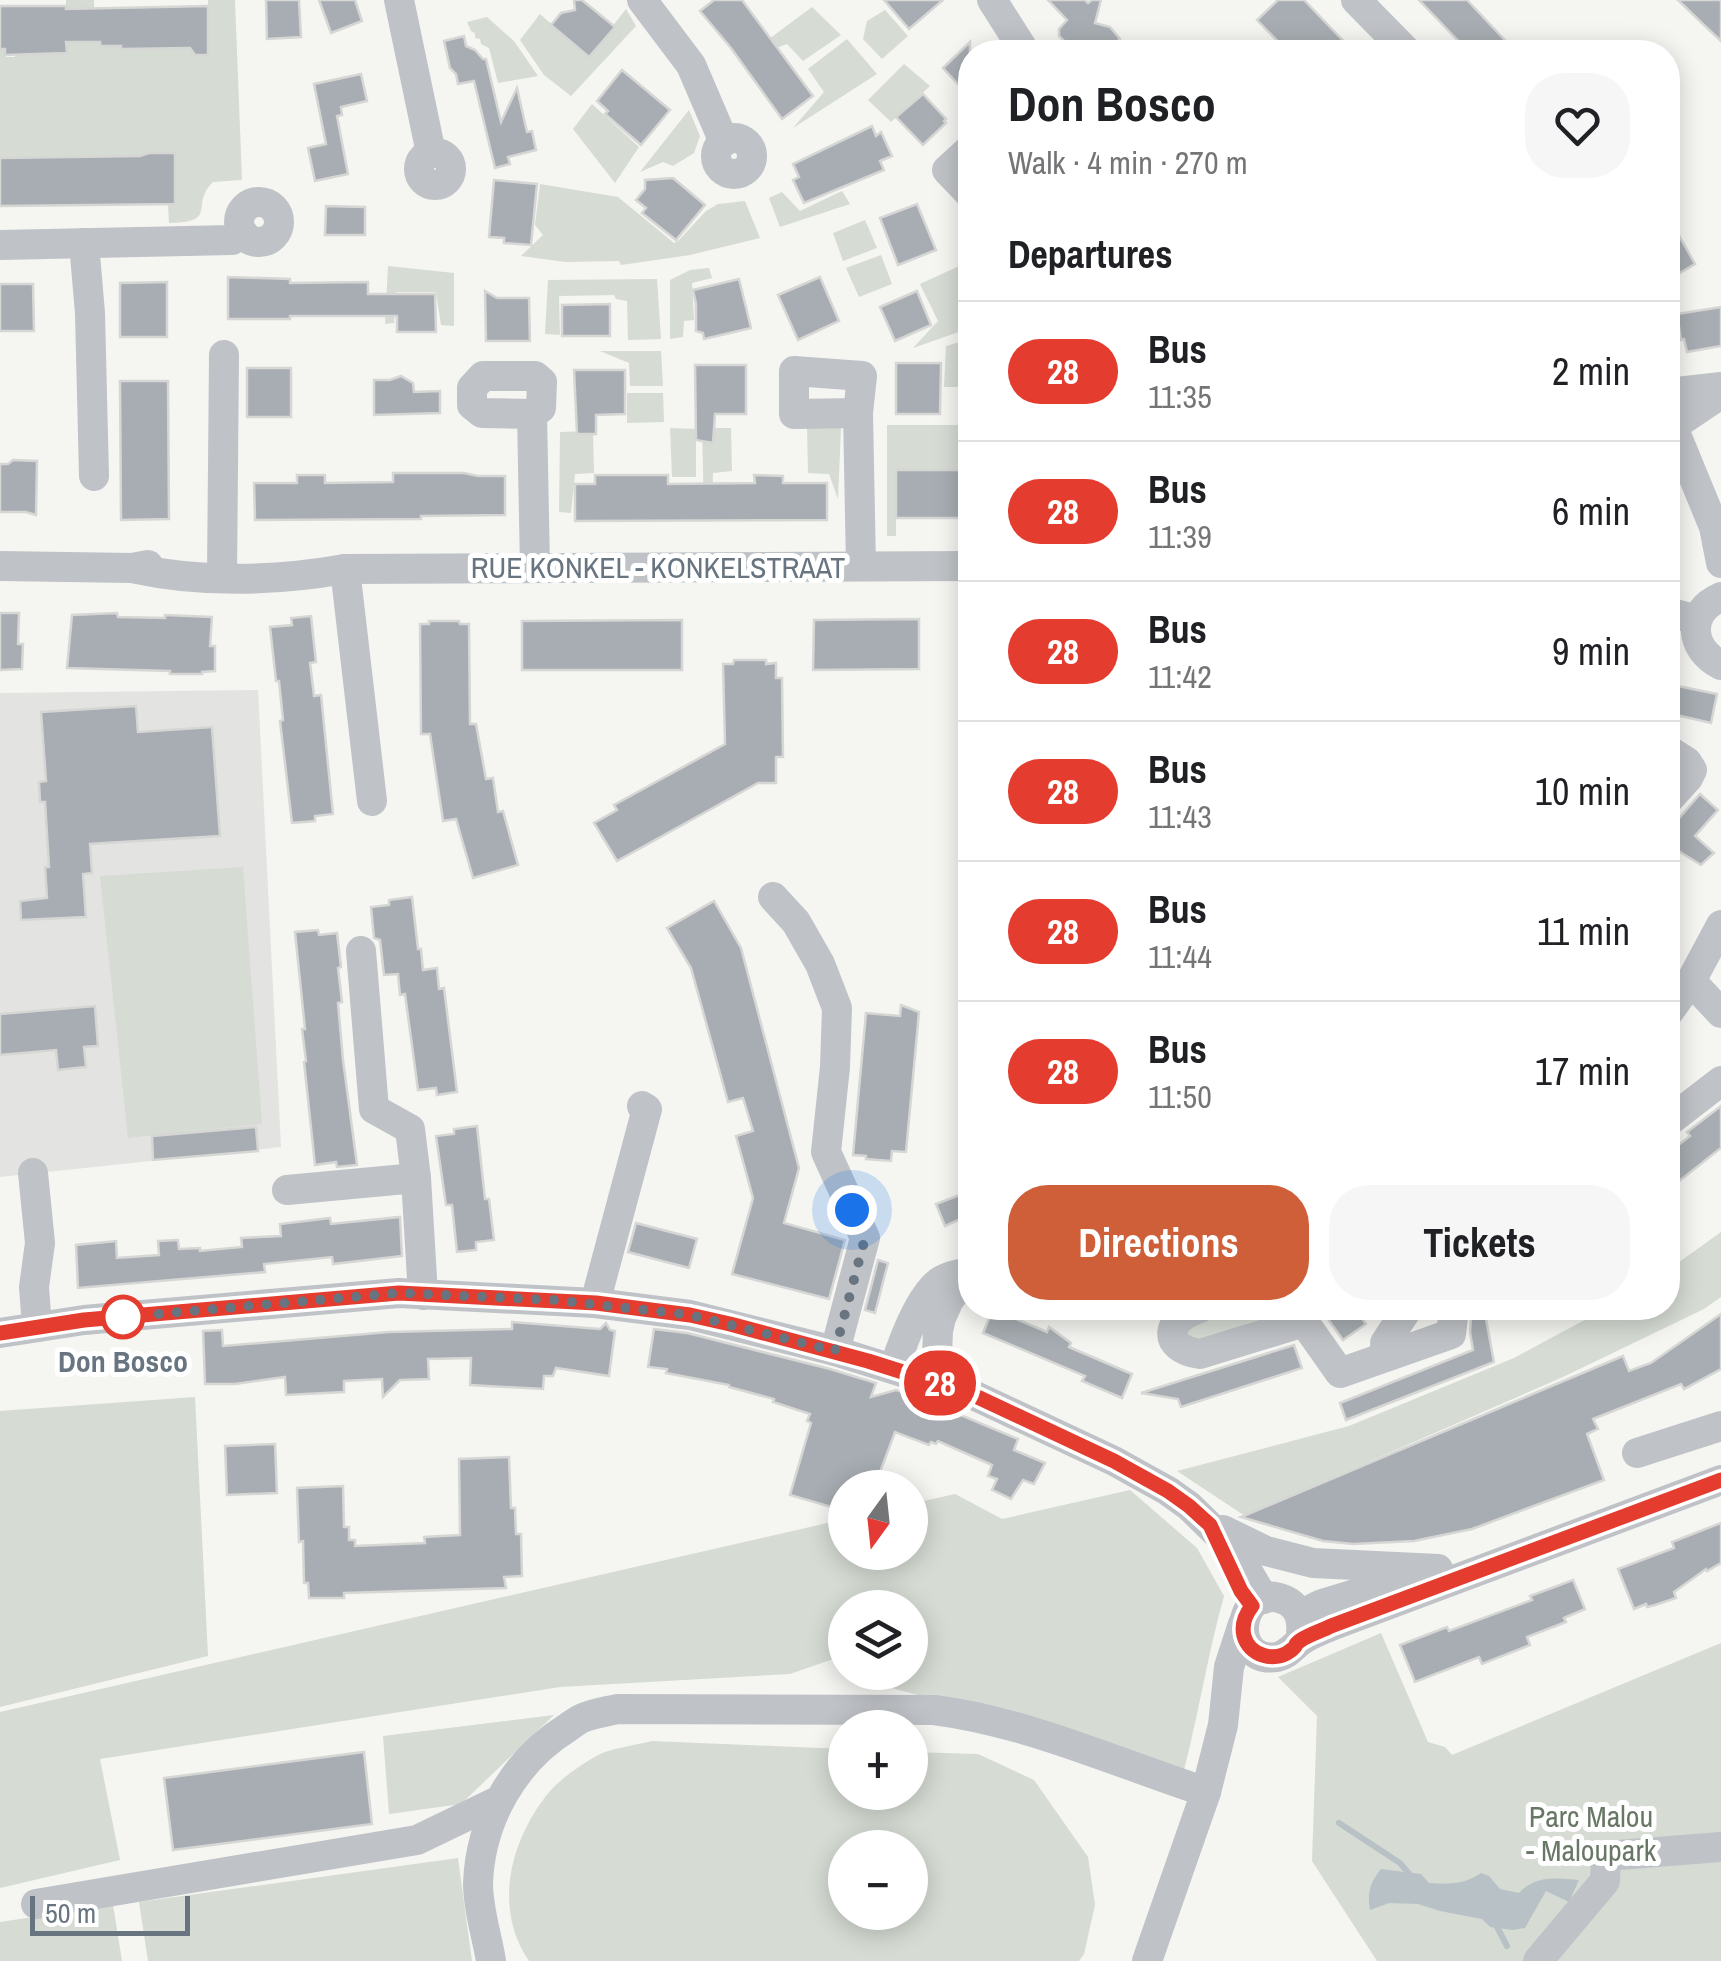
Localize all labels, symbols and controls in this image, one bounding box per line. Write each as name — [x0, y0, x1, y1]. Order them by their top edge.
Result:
text: Don Bosco — [1008, 71, 1216, 136]
button: heart — [1525, 73, 1630, 178]
text: Walk · 4 min · 270 m — [1008, 141, 1248, 184]
text: Departures — [1008, 229, 1173, 280]
text: Bus — [1148, 324, 1207, 375]
text: 2 min — [1552, 346, 1630, 397]
text: 28 — [1047, 348, 1079, 395]
text: 11:35 — [1148, 375, 1212, 418]
text: Bus — [1148, 464, 1207, 515]
text: 6 min — [1552, 486, 1630, 537]
text: 28 — [1047, 488, 1079, 535]
text: 11:39 — [1148, 515, 1212, 558]
street label: RUE KONKEL - KONKELSTRAAT — [471, 547, 845, 587]
text: Bus — [1148, 604, 1207, 655]
text: 9 min — [1552, 626, 1630, 677]
text: 28 — [1047, 628, 1079, 675]
text: 11:42 — [1148, 655, 1212, 698]
text: Bus — [1148, 744, 1207, 795]
text: 10 min — [1535, 766, 1630, 817]
text: 28 — [1047, 768, 1079, 815]
text: 11:43 — [1148, 795, 1212, 838]
text: Bus — [1148, 884, 1207, 935]
text: 11 min — [1537, 906, 1630, 957]
text: 28 — [1047, 908, 1079, 955]
text: 11:44 — [1148, 935, 1212, 978]
text: Bus — [1148, 1024, 1207, 1075]
text: 17 min — [1535, 1046, 1630, 1097]
text: 28 — [1047, 1048, 1079, 1095]
text: 11:50 — [1148, 1075, 1212, 1118]
your location — [827, 1185, 877, 1235]
button: Directions — [1008, 1185, 1309, 1300]
button: Tickets — [1329, 1185, 1630, 1300]
marker: Don Bosco — [102, 1296, 144, 1338]
place label: Don Bosco — [58, 1341, 188, 1381]
line badge: 28 — [895, 1350, 985, 1416]
text: 28 — [924, 1360, 956, 1407]
north arrow — [828, 1470, 928, 1570]
map controls — [828, 1470, 928, 1930]
button: layers — [828, 1590, 928, 1690]
button: + — [828, 1710, 928, 1810]
park label: Parc Malou - Maloupark — [1526, 1796, 1657, 1870]
button: − — [828, 1830, 928, 1930]
scale bar — [30, 1891, 190, 1936]
text: 50 m — [45, 1894, 96, 1932]

